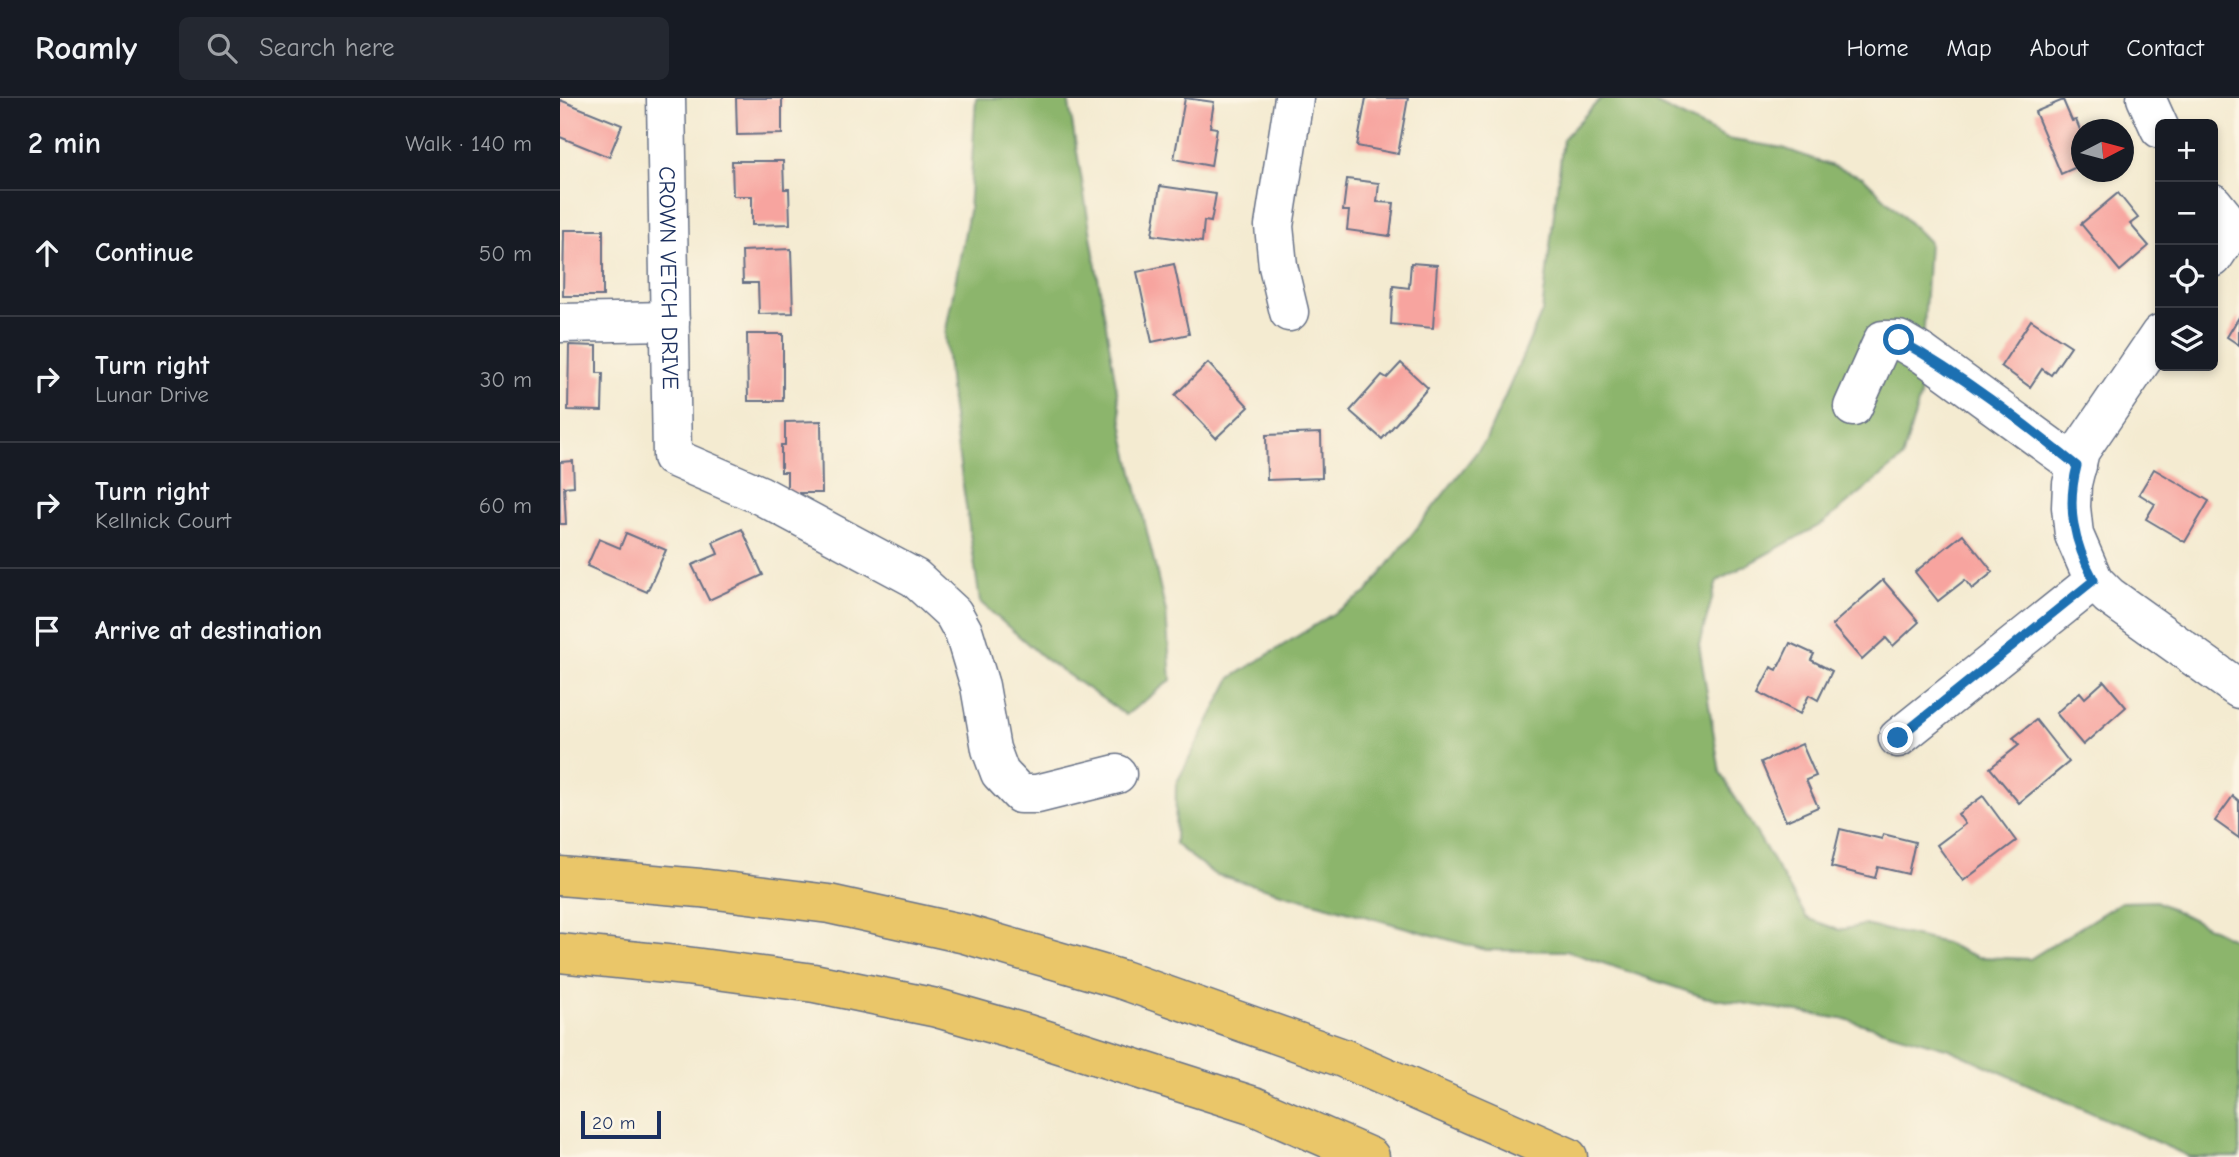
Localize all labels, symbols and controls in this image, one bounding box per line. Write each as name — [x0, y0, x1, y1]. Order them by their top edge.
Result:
search box — [179, 17, 669, 80]
text: Roamly — [35, 29, 137, 67]
icon: search — [203, 29, 241, 67]
text: Search here — [259, 33, 395, 63]
text: Home — [1847, 34, 1908, 62]
text: Map — [1946, 34, 1992, 62]
text: About — [2030, 34, 2088, 62]
text: Contact — [2126, 34, 2204, 62]
north arrow — [2071, 119, 2134, 182]
map controls — [2155, 119, 2218, 371]
button: + — [2155, 119, 2218, 182]
text: 2 min — [28, 126, 101, 161]
text: Walk · 140 m — [405, 130, 532, 157]
street label: CROWN VETCH DRIVE — [653, 166, 684, 390]
button: − — [2155, 182, 2218, 245]
icon: ahead — [28, 234, 66, 272]
text: Continue — [95, 238, 193, 268]
text: 50 m — [479, 240, 532, 267]
button: locate — [2155, 245, 2218, 308]
button: layers — [2155, 308, 2218, 371]
route start — [1883, 324, 1914, 355]
text: Turn right — [95, 351, 209, 381]
icon: right — [28, 360, 66, 398]
text: 30 m — [480, 366, 532, 393]
text: Lunar Drive — [95, 381, 209, 408]
text: Turn right — [95, 477, 209, 507]
icon: right — [28, 486, 66, 524]
text: 60 m — [479, 492, 532, 519]
text: Kellnick Court — [95, 507, 231, 534]
icon: arrive — [28, 612, 66, 650]
text: Arrive at destination — [95, 616, 322, 646]
route end — [1882, 722, 1913, 753]
scale bar — [581, 1108, 662, 1140]
text: 20 m — [592, 1112, 636, 1134]

